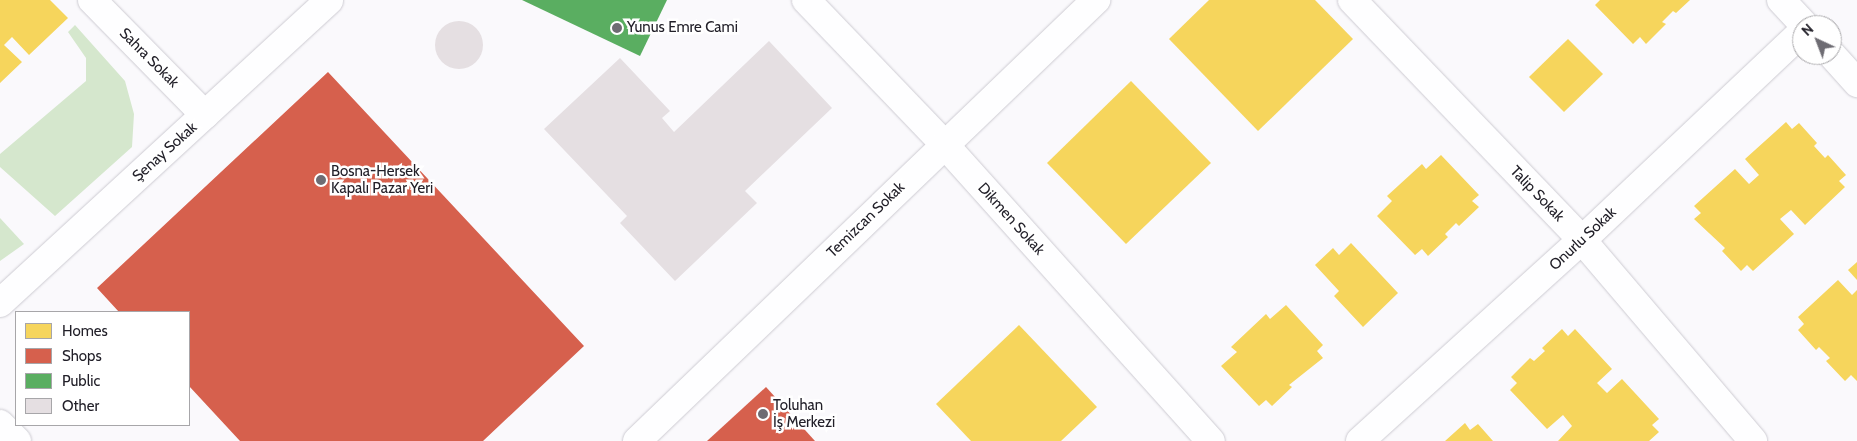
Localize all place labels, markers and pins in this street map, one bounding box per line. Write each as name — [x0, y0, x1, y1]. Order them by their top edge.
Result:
place label: Yunus Emre Cami — [627, 19, 738, 37]
marker: Yunus Emre Cami — [611, 22, 623, 34]
place label: Bosna-Hersek Kapalı Pazar Yeri — [331, 162, 433, 197]
marker: Bosna-Hersek Kapalı Pazar Yeri — [315, 174, 327, 186]
place label: Toluhan İş Merkezi — [773, 396, 835, 431]
marker: Toluhan İş Merkezi — [757, 408, 769, 420]

